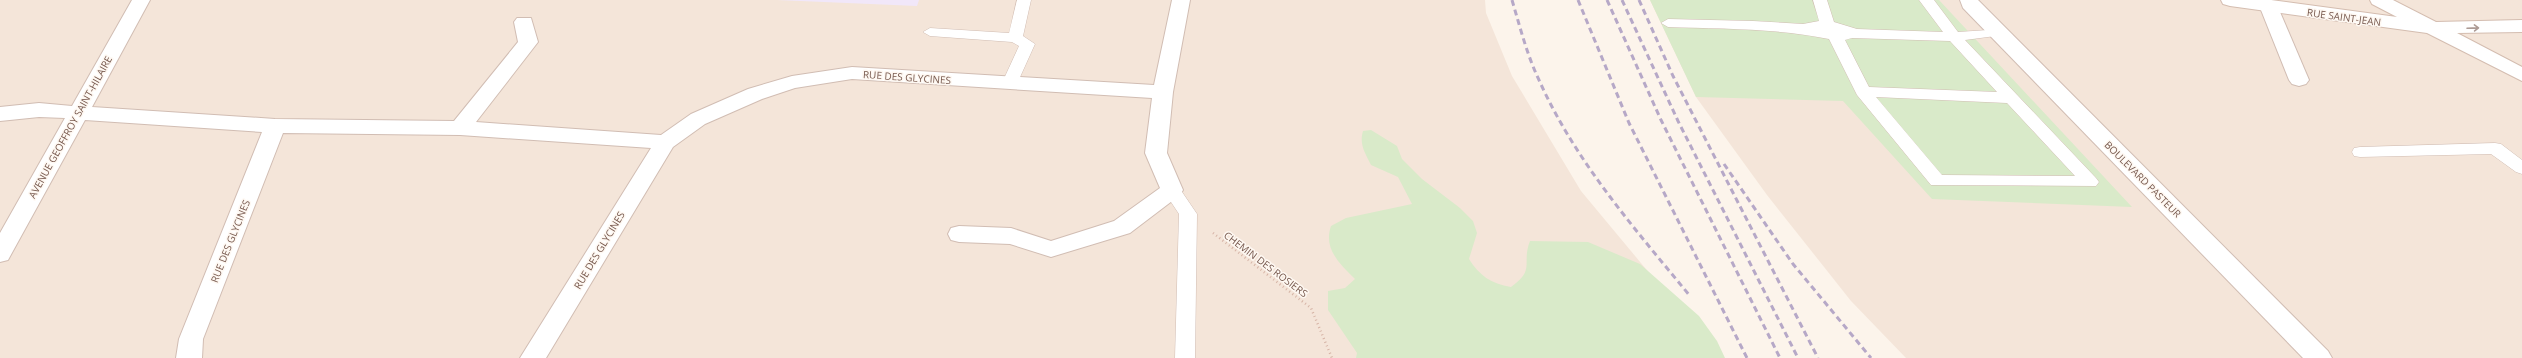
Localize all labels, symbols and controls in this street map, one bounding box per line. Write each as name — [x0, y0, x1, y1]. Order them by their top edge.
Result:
street label: RUE SAINT-JEAN — [2306, 5, 2382, 29]
one-way arrow — [2466, 24, 2479, 32]
street label: AVENUE GEOFFROY SAINT-HILAIRE — [25, 53, 115, 201]
street label: RUE DES GLYCINES — [862, 67, 952, 87]
street label: BOULEVARD PASTEUR — [2102, 138, 2184, 220]
street label: RUE DES GLYCINES — [207, 197, 253, 285]
street label: RUE DES GLYCINES — [570, 209, 628, 291]
street label: CHEMIN DES ROSIERS — [1221, 228, 1311, 300]

